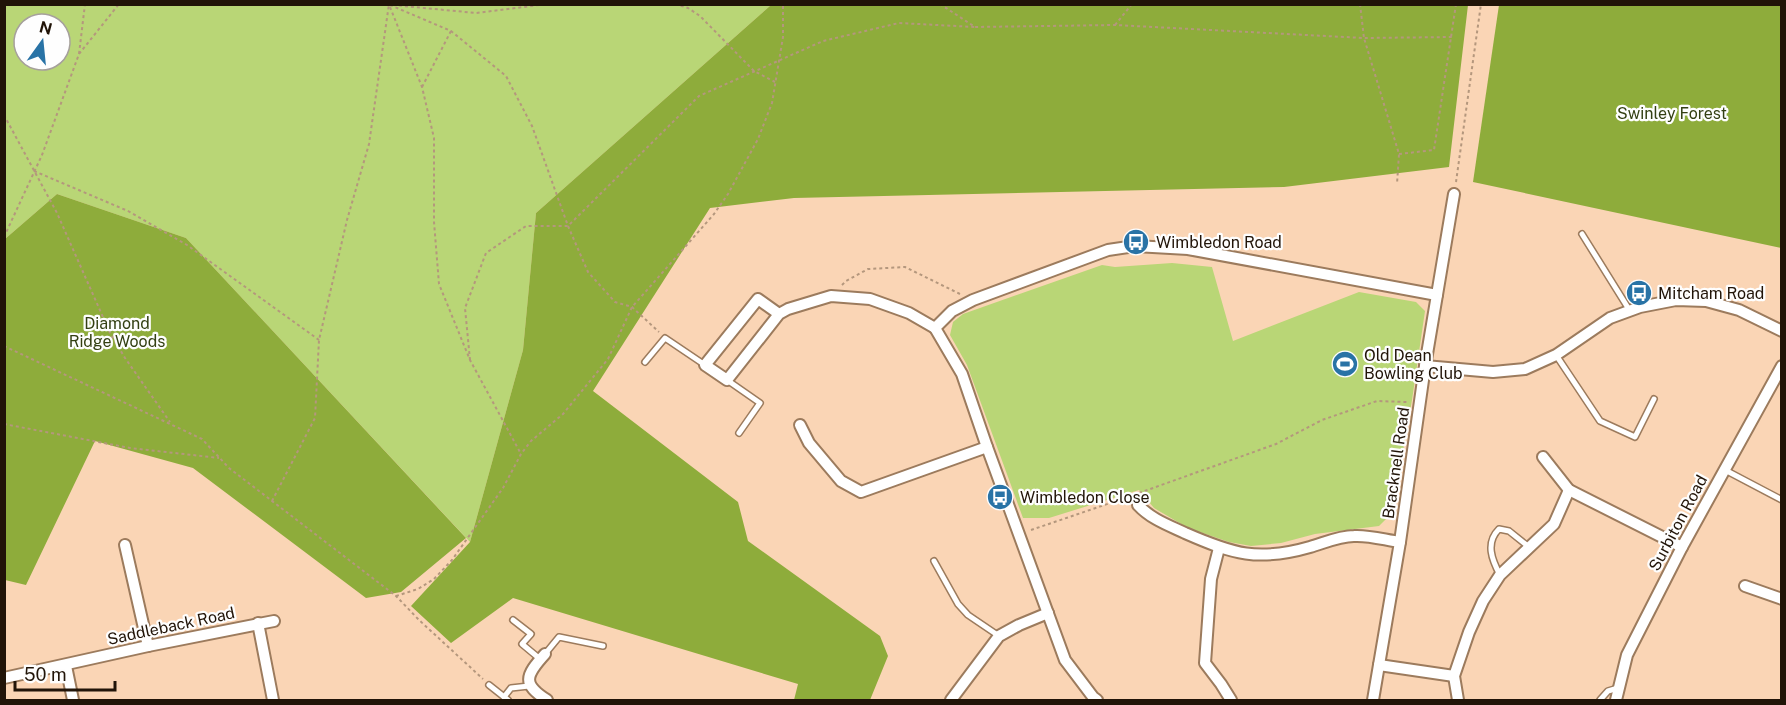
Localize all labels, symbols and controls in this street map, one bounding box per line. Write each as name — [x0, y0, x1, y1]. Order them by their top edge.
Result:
north arrow — [12, 12, 72, 72]
text: N — [37, 17, 54, 39]
park label: Swinley Forest — [1617, 104, 1727, 123]
bus stop icon: Wimbledon Road — [1121, 227, 1151, 257]
place label: Wimbledon Road — [1156, 233, 1282, 252]
bus stop icon: Mitcham Road — [1624, 278, 1654, 308]
place label: Mitcham Road — [1658, 284, 1764, 303]
park label: Diamond Ridge Woods — [69, 314, 165, 351]
place label: Old Dean Bowling Club — [1364, 346, 1463, 383]
sports icon: Old Dean Bowling Club — [1330, 349, 1360, 379]
street label: Bracknell Road — [1379, 406, 1413, 520]
street label: Surbiton Road — [1645, 472, 1711, 574]
bus stop icon: Wimbledon Close — [985, 482, 1015, 512]
place label: Wimbledon Close — [1020, 488, 1150, 507]
street label: Saddleback Road — [106, 603, 236, 649]
scale bar — [15, 654, 116, 692]
text: 50 m — [24, 664, 67, 685]

